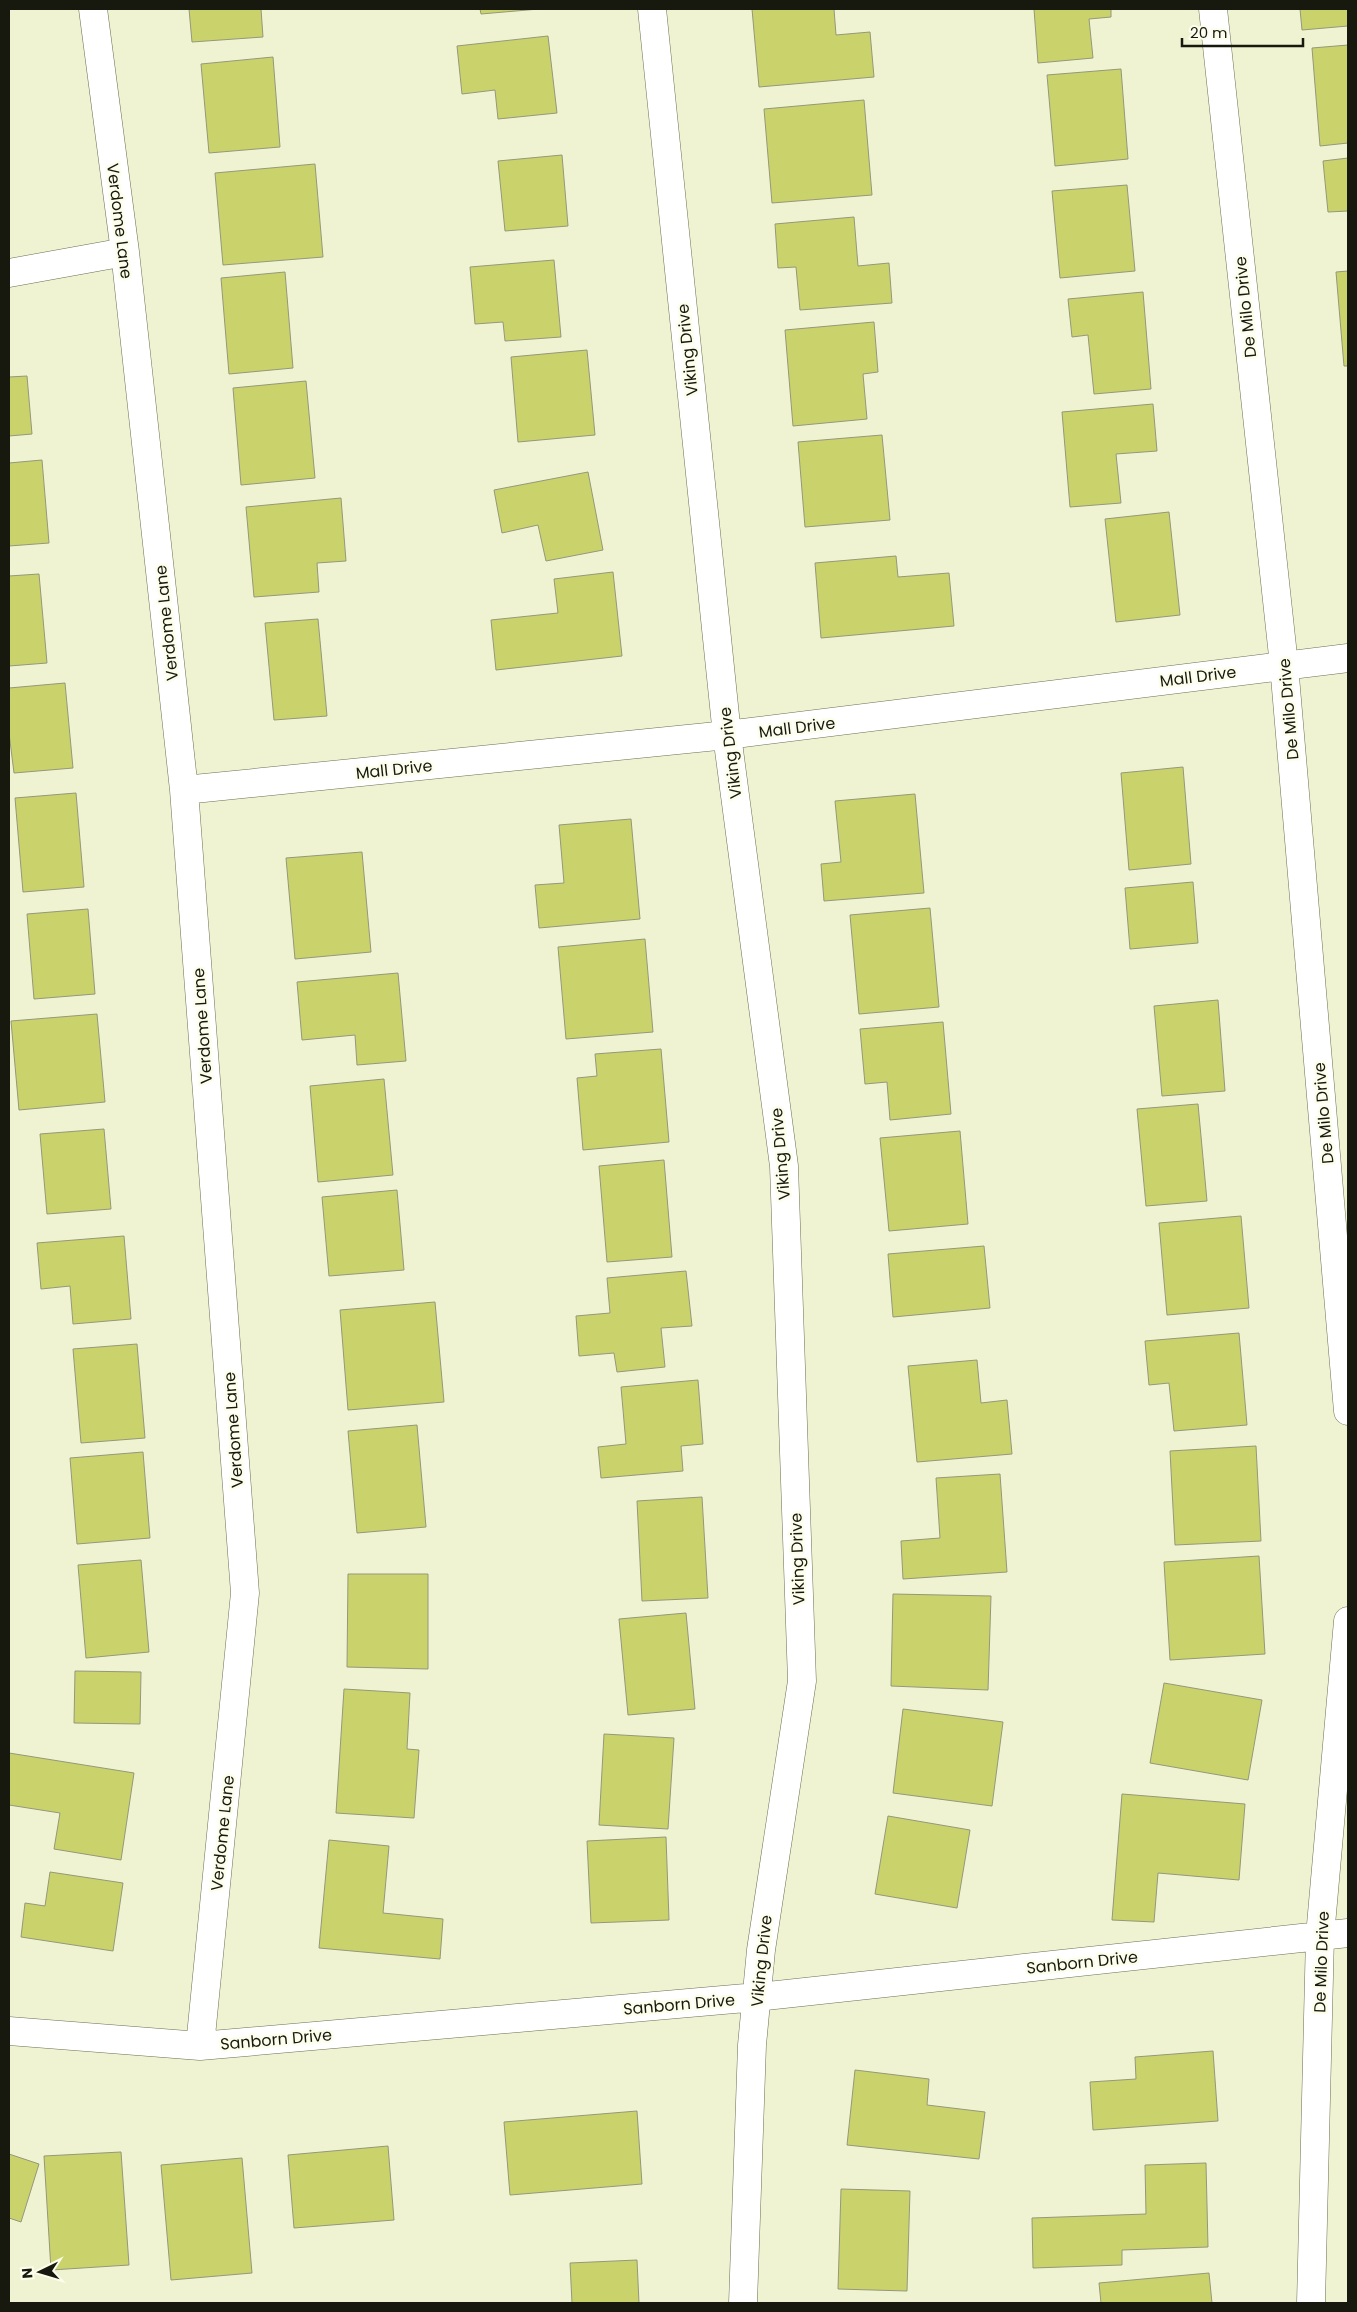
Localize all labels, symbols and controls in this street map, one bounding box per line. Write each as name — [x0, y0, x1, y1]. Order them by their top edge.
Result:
scale bar — [1182, 15, 1303, 47]
text: 20 m — [1190, 22, 1228, 43]
street label: Verdome Lane — [101, 162, 138, 280]
street label: De Milo Drive — [1229, 255, 1262, 359]
street label: Viking Drive — [671, 303, 704, 397]
street label: Verdome Lane — [149, 564, 184, 682]
street label: De Milo Drive — [1273, 657, 1304, 761]
street label: Mall Drive — [1159, 660, 1238, 693]
street label: Viking Drive — [713, 706, 748, 800]
street label: Mall Drive — [758, 711, 837, 744]
street label: Mall Drive — [355, 754, 434, 785]
street label: Verdome Lane — [187, 967, 218, 1085]
street label: De Milo Drive — [1308, 1061, 1339, 1165]
street label: Viking Drive — [765, 1107, 796, 1201]
street label: Verdome Lane — [218, 1371, 249, 1489]
street label: Viking Drive — [784, 1512, 811, 1606]
street label: Verdome Lane — [205, 1774, 240, 1892]
street label: De Milo Drive — [1308, 1911, 1335, 2013]
street label: Viking Drive — [745, 1914, 778, 2008]
street label: Sanborn Drive — [1025, 1945, 1139, 1980]
street label: Sanborn Drive — [622, 1988, 736, 2021]
street label: Sanborn Drive — [219, 2023, 333, 2056]
north arrow — [15, 2247, 65, 2297]
text: N — [17, 2267, 37, 2279]

